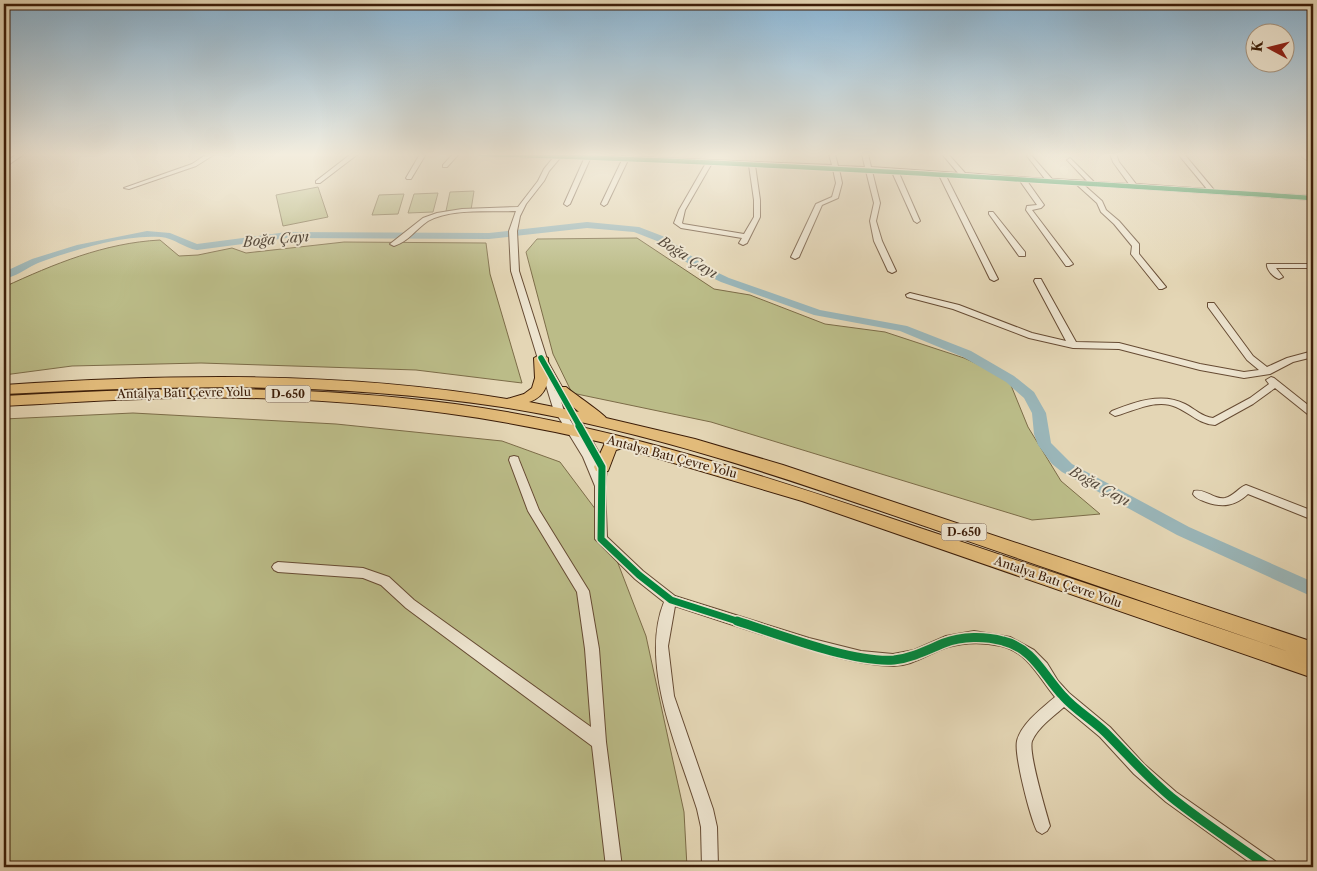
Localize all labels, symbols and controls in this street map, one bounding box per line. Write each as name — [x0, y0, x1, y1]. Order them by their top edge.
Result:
north arrow — [1244, 22, 1294, 72]
text: K — [1247, 39, 1267, 53]
water label: Boğa Çayı — [241, 227, 310, 251]
water label: Boğa Çayı — [654, 231, 721, 282]
street label: Antalya Batı Çevre Yolu — [116, 384, 252, 401]
road number: D-650 — [266, 386, 310, 402]
street label: Antalya Batı Çevre Yolu — [604, 432, 739, 481]
water label: Boğa Çayı — [1066, 462, 1134, 510]
road number: D-650 — [942, 524, 986, 540]
street label: Antalya Batı Çevre Yolu — [991, 552, 1125, 611]

